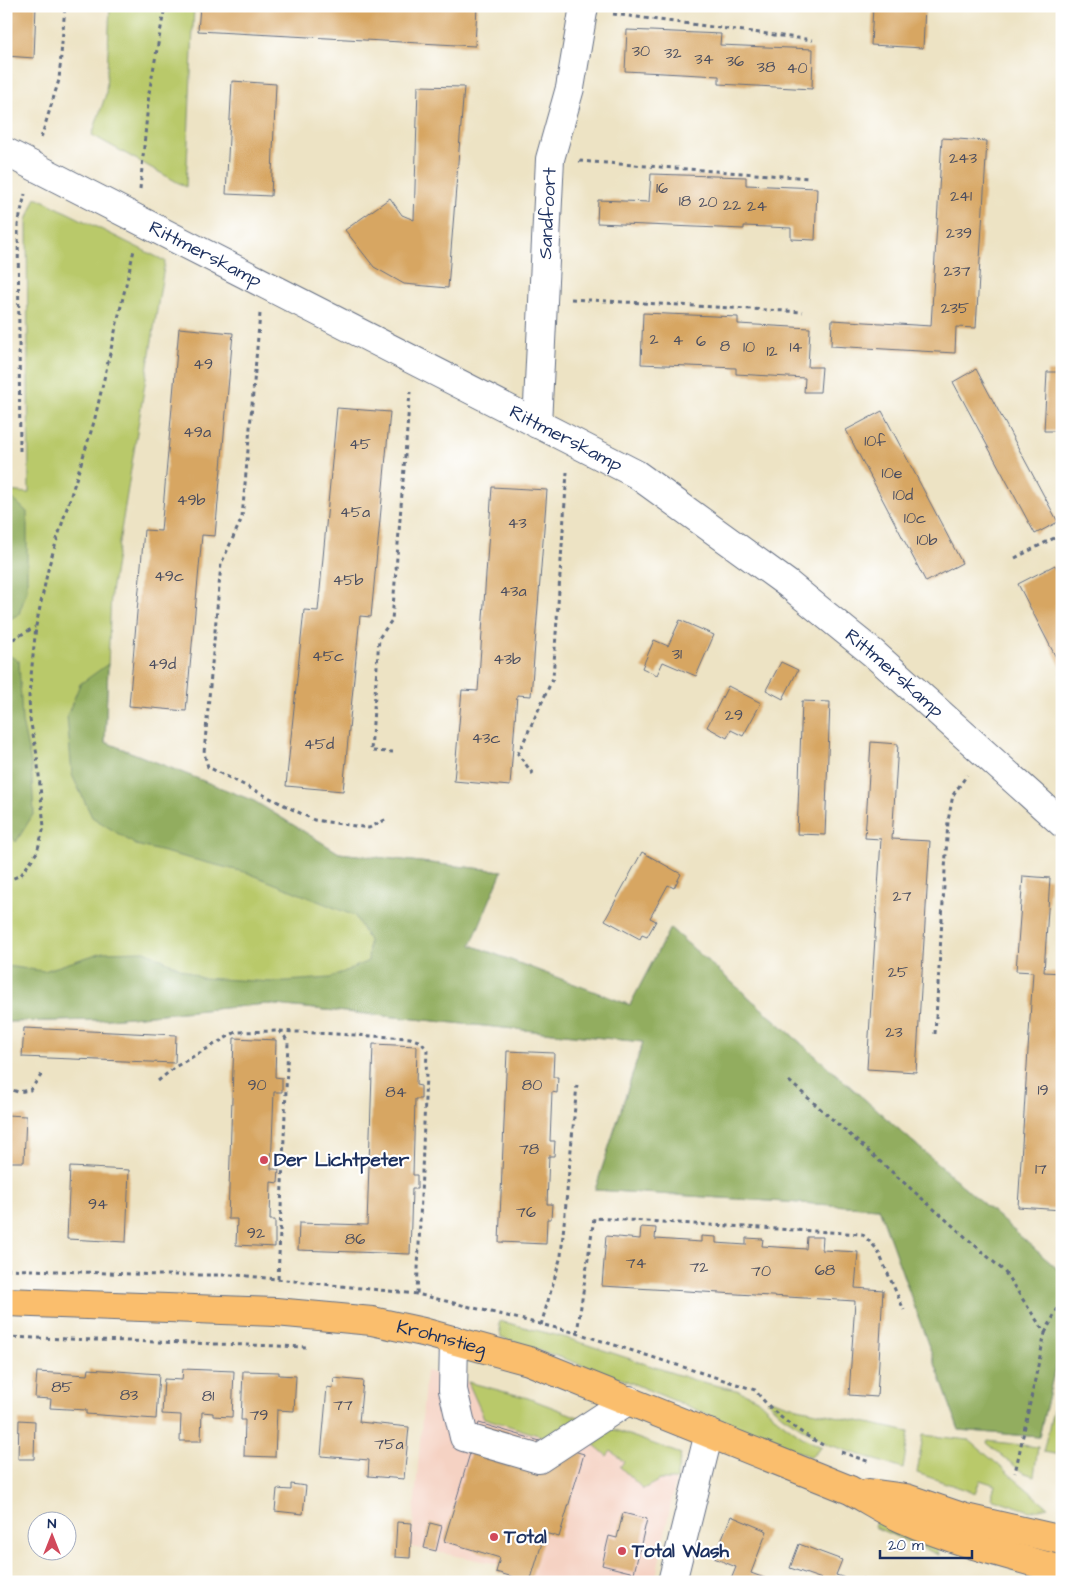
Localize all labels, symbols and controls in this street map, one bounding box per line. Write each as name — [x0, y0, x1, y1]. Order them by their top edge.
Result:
house number: 30 — [632, 40, 650, 62]
house number: 32 — [664, 42, 682, 64]
house number: 34 — [694, 48, 714, 70]
house number: 36 — [726, 50, 744, 72]
house number: 38 — [757, 56, 775, 78]
house number: 40 — [787, 57, 807, 79]
house number: 243 — [949, 147, 977, 169]
street label: Sandfoort — [532, 166, 563, 260]
house number: 16 — [656, 177, 668, 199]
house number: 241 — [950, 185, 972, 207]
house number: 18 — [679, 190, 691, 212]
house number: 20 — [698, 191, 718, 213]
house number: 22 — [723, 194, 741, 216]
house number: 24 — [747, 195, 767, 217]
street label: Rittmerskamp — [144, 214, 267, 294]
house number: 239 — [946, 222, 972, 244]
house number: 237 — [943, 260, 971, 282]
house number: 235 — [941, 297, 970, 319]
house number: 2 — [649, 328, 659, 350]
house number: 4 — [673, 329, 684, 351]
house number: 6 — [696, 330, 706, 352]
house number: 8 — [720, 335, 730, 357]
house number: 10 — [743, 336, 755, 358]
house number: 14 — [790, 336, 803, 358]
house number: 12 — [766, 340, 778, 362]
house number: 49 — [193, 353, 213, 375]
street label: Rittmerskamp — [505, 398, 628, 479]
house number: 49a — [183, 421, 211, 443]
house number: 10f — [864, 430, 886, 452]
house number: 45 — [349, 433, 372, 455]
house number: 10e — [882, 462, 903, 484]
house number: 10d — [893, 484, 913, 506]
house number: 49b — [177, 489, 206, 511]
house number: 45a — [340, 501, 370, 523]
house number: 10c — [904, 507, 926, 529]
house number: 43 — [507, 512, 527, 534]
house number: 10b — [916, 529, 938, 551]
house number: 49c — [154, 565, 184, 587]
house number: 45b — [332, 569, 364, 591]
house number: 43a — [499, 580, 527, 602]
street label: Rittmerskamp — [839, 622, 950, 724]
house number: 31 — [672, 643, 682, 665]
house number: 45c — [312, 645, 344, 667]
house number: 43b — [493, 648, 521, 670]
house number: 49d — [148, 653, 176, 675]
house number: 29 — [725, 704, 743, 726]
house number: 43c — [471, 727, 501, 749]
house number: 45d — [304, 733, 334, 755]
house number: 27 — [893, 885, 912, 907]
house number: 25 — [888, 961, 909, 983]
house number: 23 — [885, 1021, 903, 1043]
house number: 90 — [247, 1074, 267, 1096]
house number: 80 — [522, 1074, 542, 1096]
house number: 19 — [1037, 1079, 1049, 1101]
house number: 84 — [385, 1081, 407, 1103]
house number: 78 — [519, 1138, 539, 1160]
place label: Der Lichtpeter — [274, 1147, 410, 1174]
marker: Der Lichtpeter — [258, 1154, 270, 1166]
house number: 17 — [1035, 1158, 1047, 1180]
house number: 94 — [88, 1193, 108, 1215]
house number: 76 — [516, 1201, 536, 1223]
house number: 92 — [247, 1222, 265, 1244]
house number: 86 — [345, 1228, 365, 1250]
house number: 74 — [626, 1252, 646, 1274]
house number: 72 — [690, 1256, 709, 1278]
house number: 68 — [815, 1259, 835, 1281]
house number: 70 — [751, 1260, 771, 1282]
street label: Krohnstieg — [394, 1313, 490, 1363]
house number: 85 — [51, 1376, 74, 1398]
house number: 83 — [120, 1384, 138, 1406]
house number: 81 — [202, 1385, 214, 1407]
house number: 77 — [333, 1394, 353, 1416]
house number: 79 — [250, 1404, 268, 1426]
house number: 75a — [374, 1433, 404, 1455]
north arrow — [28, 1510, 78, 1560]
text: N — [48, 1514, 57, 1534]
place label: Total — [503, 1524, 547, 1551]
scale bar — [880, 1528, 973, 1560]
marker: Total — [488, 1531, 500, 1543]
text: 20 m — [888, 1535, 924, 1556]
place label: Total Wash — [631, 1538, 730, 1565]
marker: Total Wash — [616, 1545, 628, 1557]

